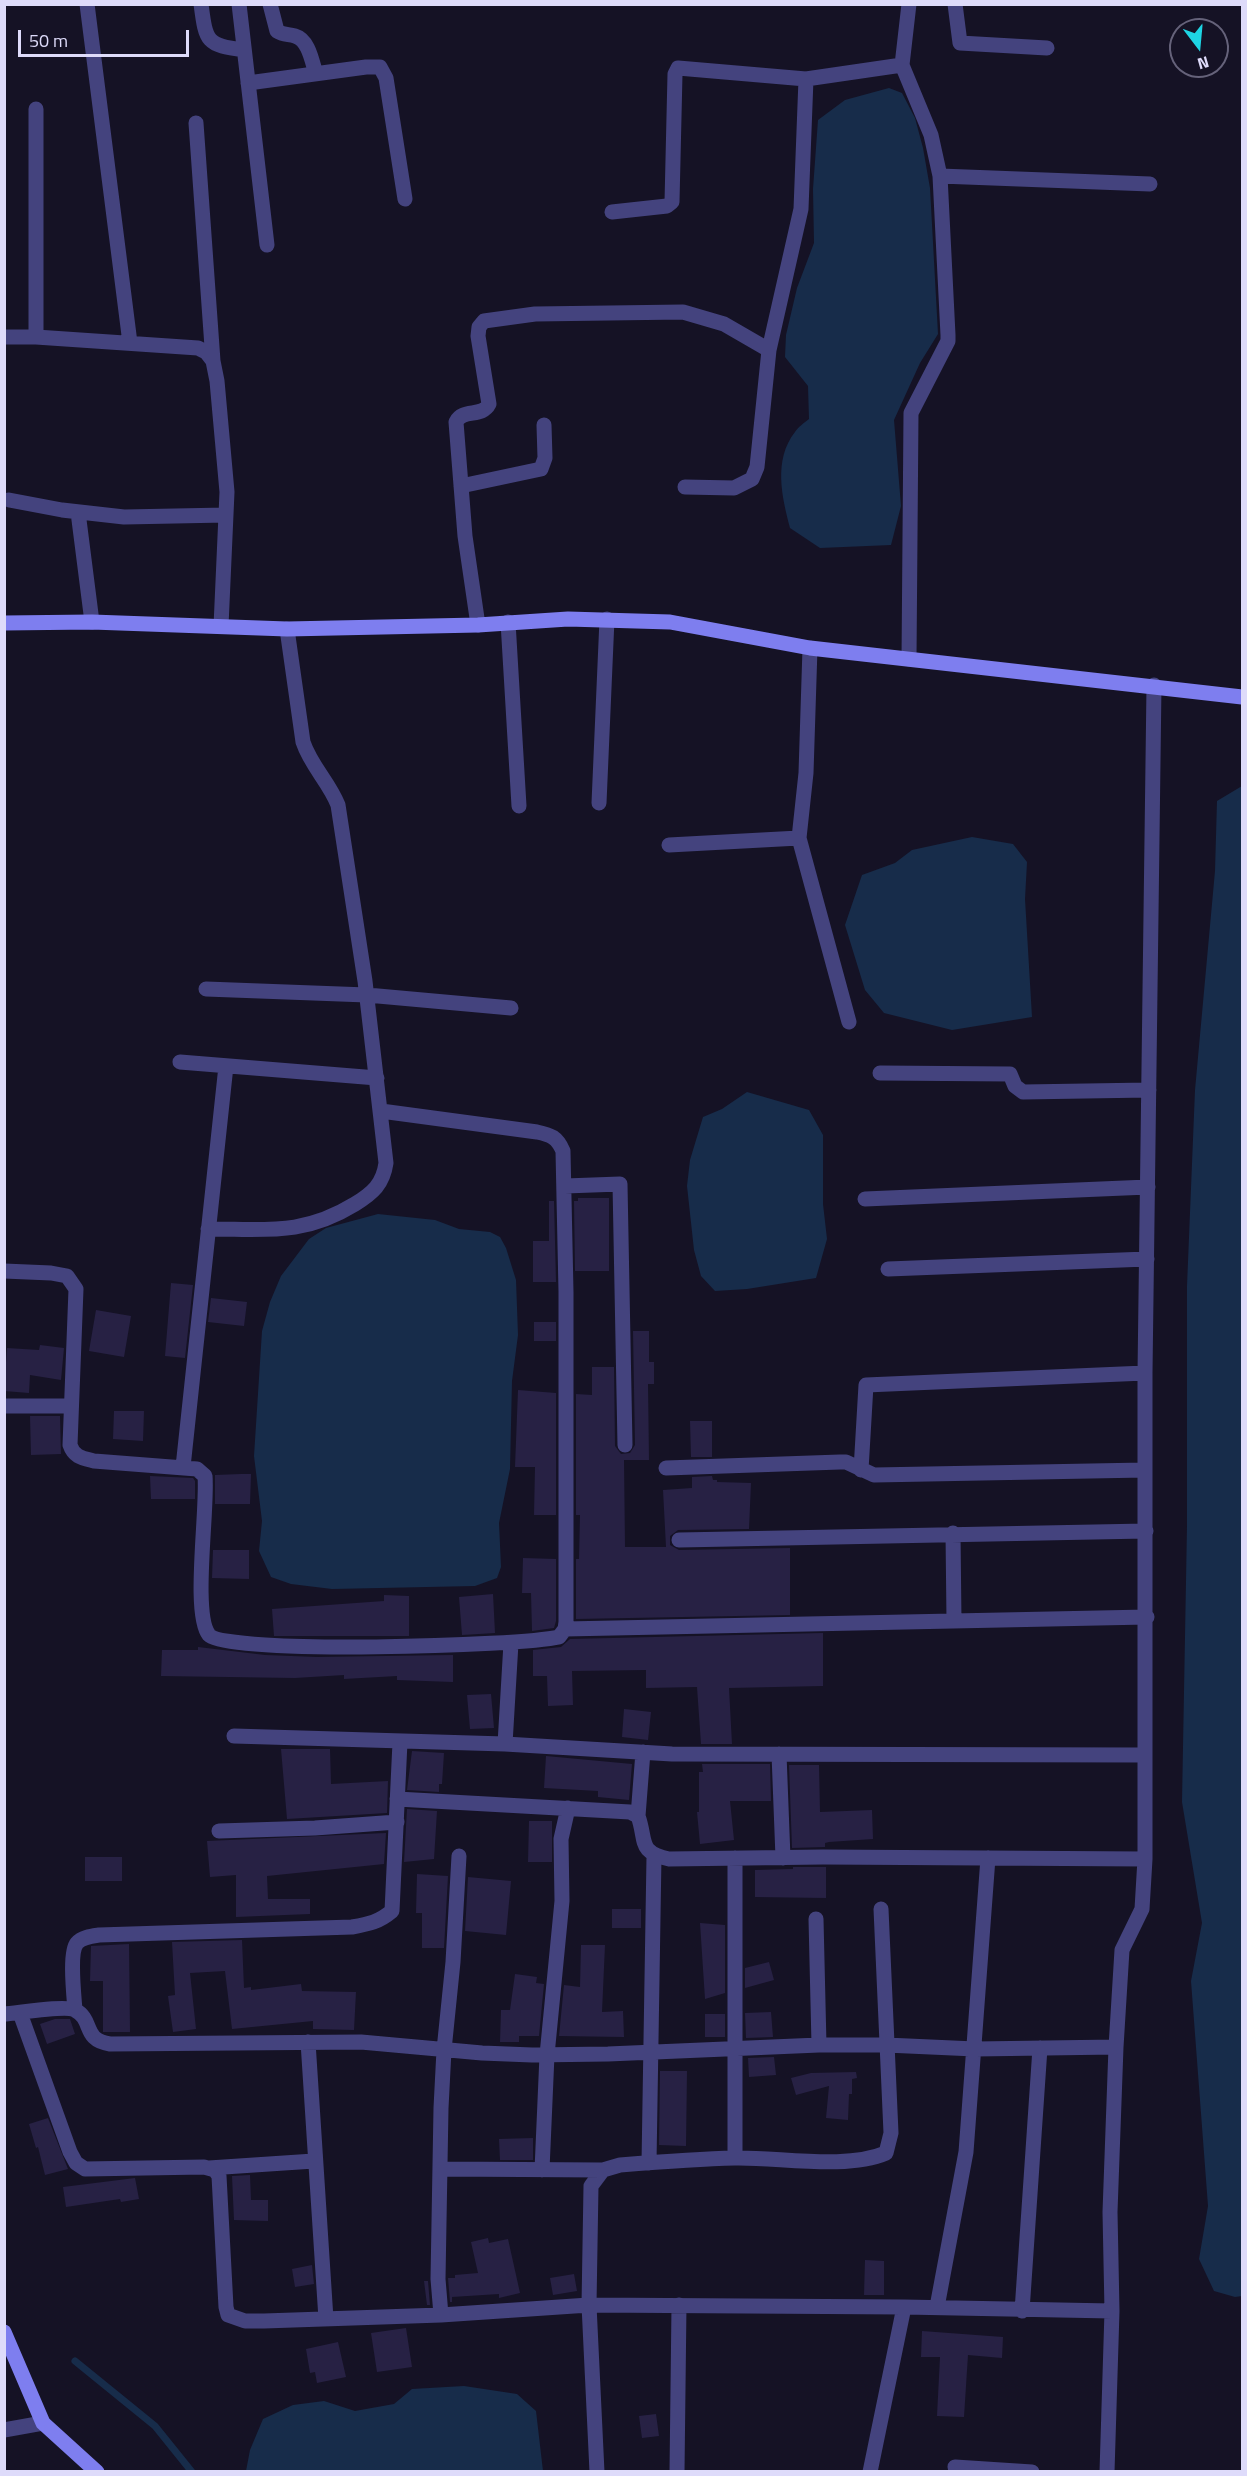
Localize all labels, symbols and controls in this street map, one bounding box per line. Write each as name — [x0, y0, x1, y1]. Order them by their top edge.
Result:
scale bar — [21, 18, 192, 56]
north arrow — [1169, 18, 1229, 78]
text: 50 m — [29, 27, 68, 54]
text: N — [1195, 50, 1212, 76]

